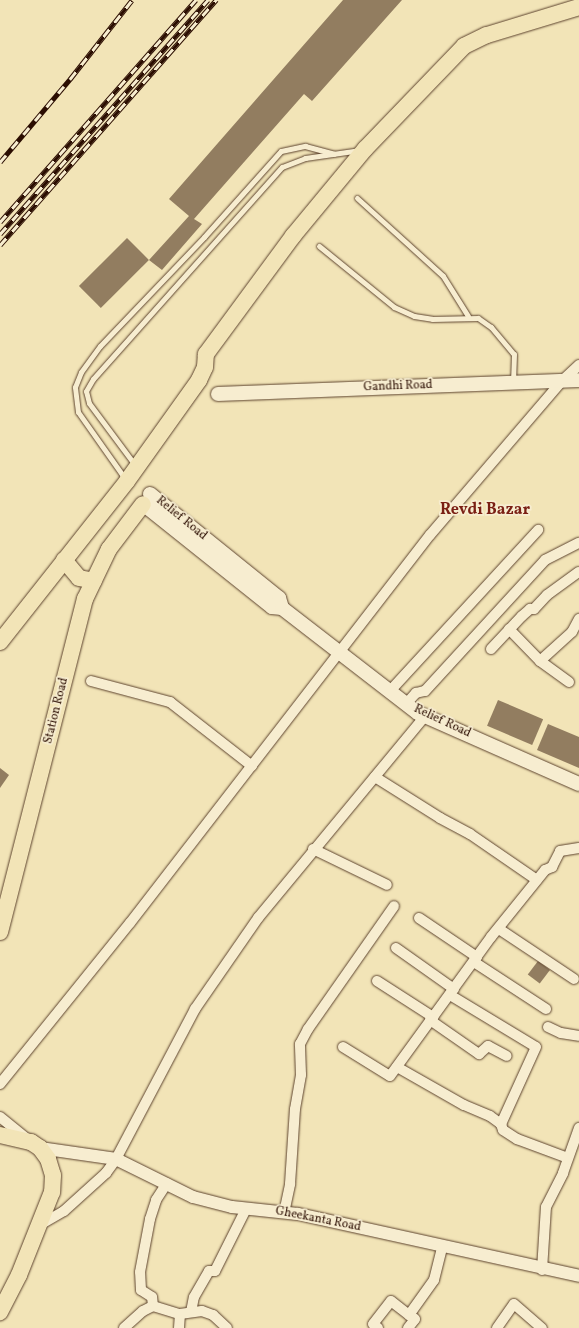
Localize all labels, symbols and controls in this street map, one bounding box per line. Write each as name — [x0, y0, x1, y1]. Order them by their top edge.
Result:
street label: Gandhi Road — [363, 379, 433, 395]
street label: Relief Road — [153, 494, 209, 544]
district label: Revdi Bazar — [440, 500, 530, 520]
street label: Station Road — [42, 677, 72, 745]
street label: Relief Road — [412, 703, 472, 741]
street label: Gheekanta Road — [274, 1205, 362, 1235]

